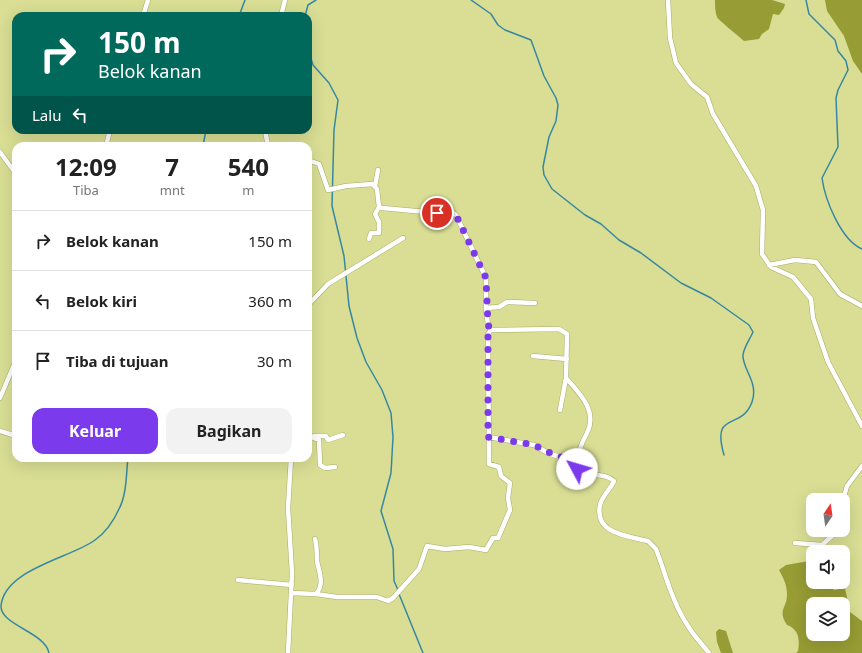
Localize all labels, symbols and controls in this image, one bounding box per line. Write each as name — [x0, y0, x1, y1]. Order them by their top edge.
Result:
text: 150 m — [98, 23, 181, 61]
icon: right — [32, 28, 84, 80]
text: Belok kanan — [98, 59, 202, 83]
icon: left — [69, 104, 91, 126]
text: Lalu — [32, 105, 61, 125]
text: 12:09 — [55, 150, 117, 183]
text: 7 — [165, 150, 179, 183]
text: 540 — [228, 150, 269, 183]
text: Tiba — [73, 181, 99, 199]
text: mnt — [160, 181, 185, 199]
text: m — [242, 181, 254, 199]
pin — [420, 196, 454, 230]
icon: arrive — [426, 202, 448, 224]
icon: right — [32, 230, 54, 252]
text: Belok kanan — [66, 231, 159, 251]
text: 150 m — [248, 231, 292, 251]
icon: left — [32, 290, 54, 312]
text: Belok kiri — [66, 291, 137, 311]
text: 360 m — [248, 291, 292, 311]
icon: arrive — [32, 350, 54, 372]
text: Tiba di tujuan — [66, 351, 169, 371]
text: 30 m — [257, 351, 292, 371]
button: Keluar — [32, 408, 158, 454]
button: Bagikan — [166, 408, 292, 454]
position arrow — [556, 448, 598, 490]
north arrow — [806, 493, 850, 537]
map controls — [806, 493, 850, 641]
button: sound — [806, 545, 850, 589]
button: layers — [806, 597, 850, 641]

